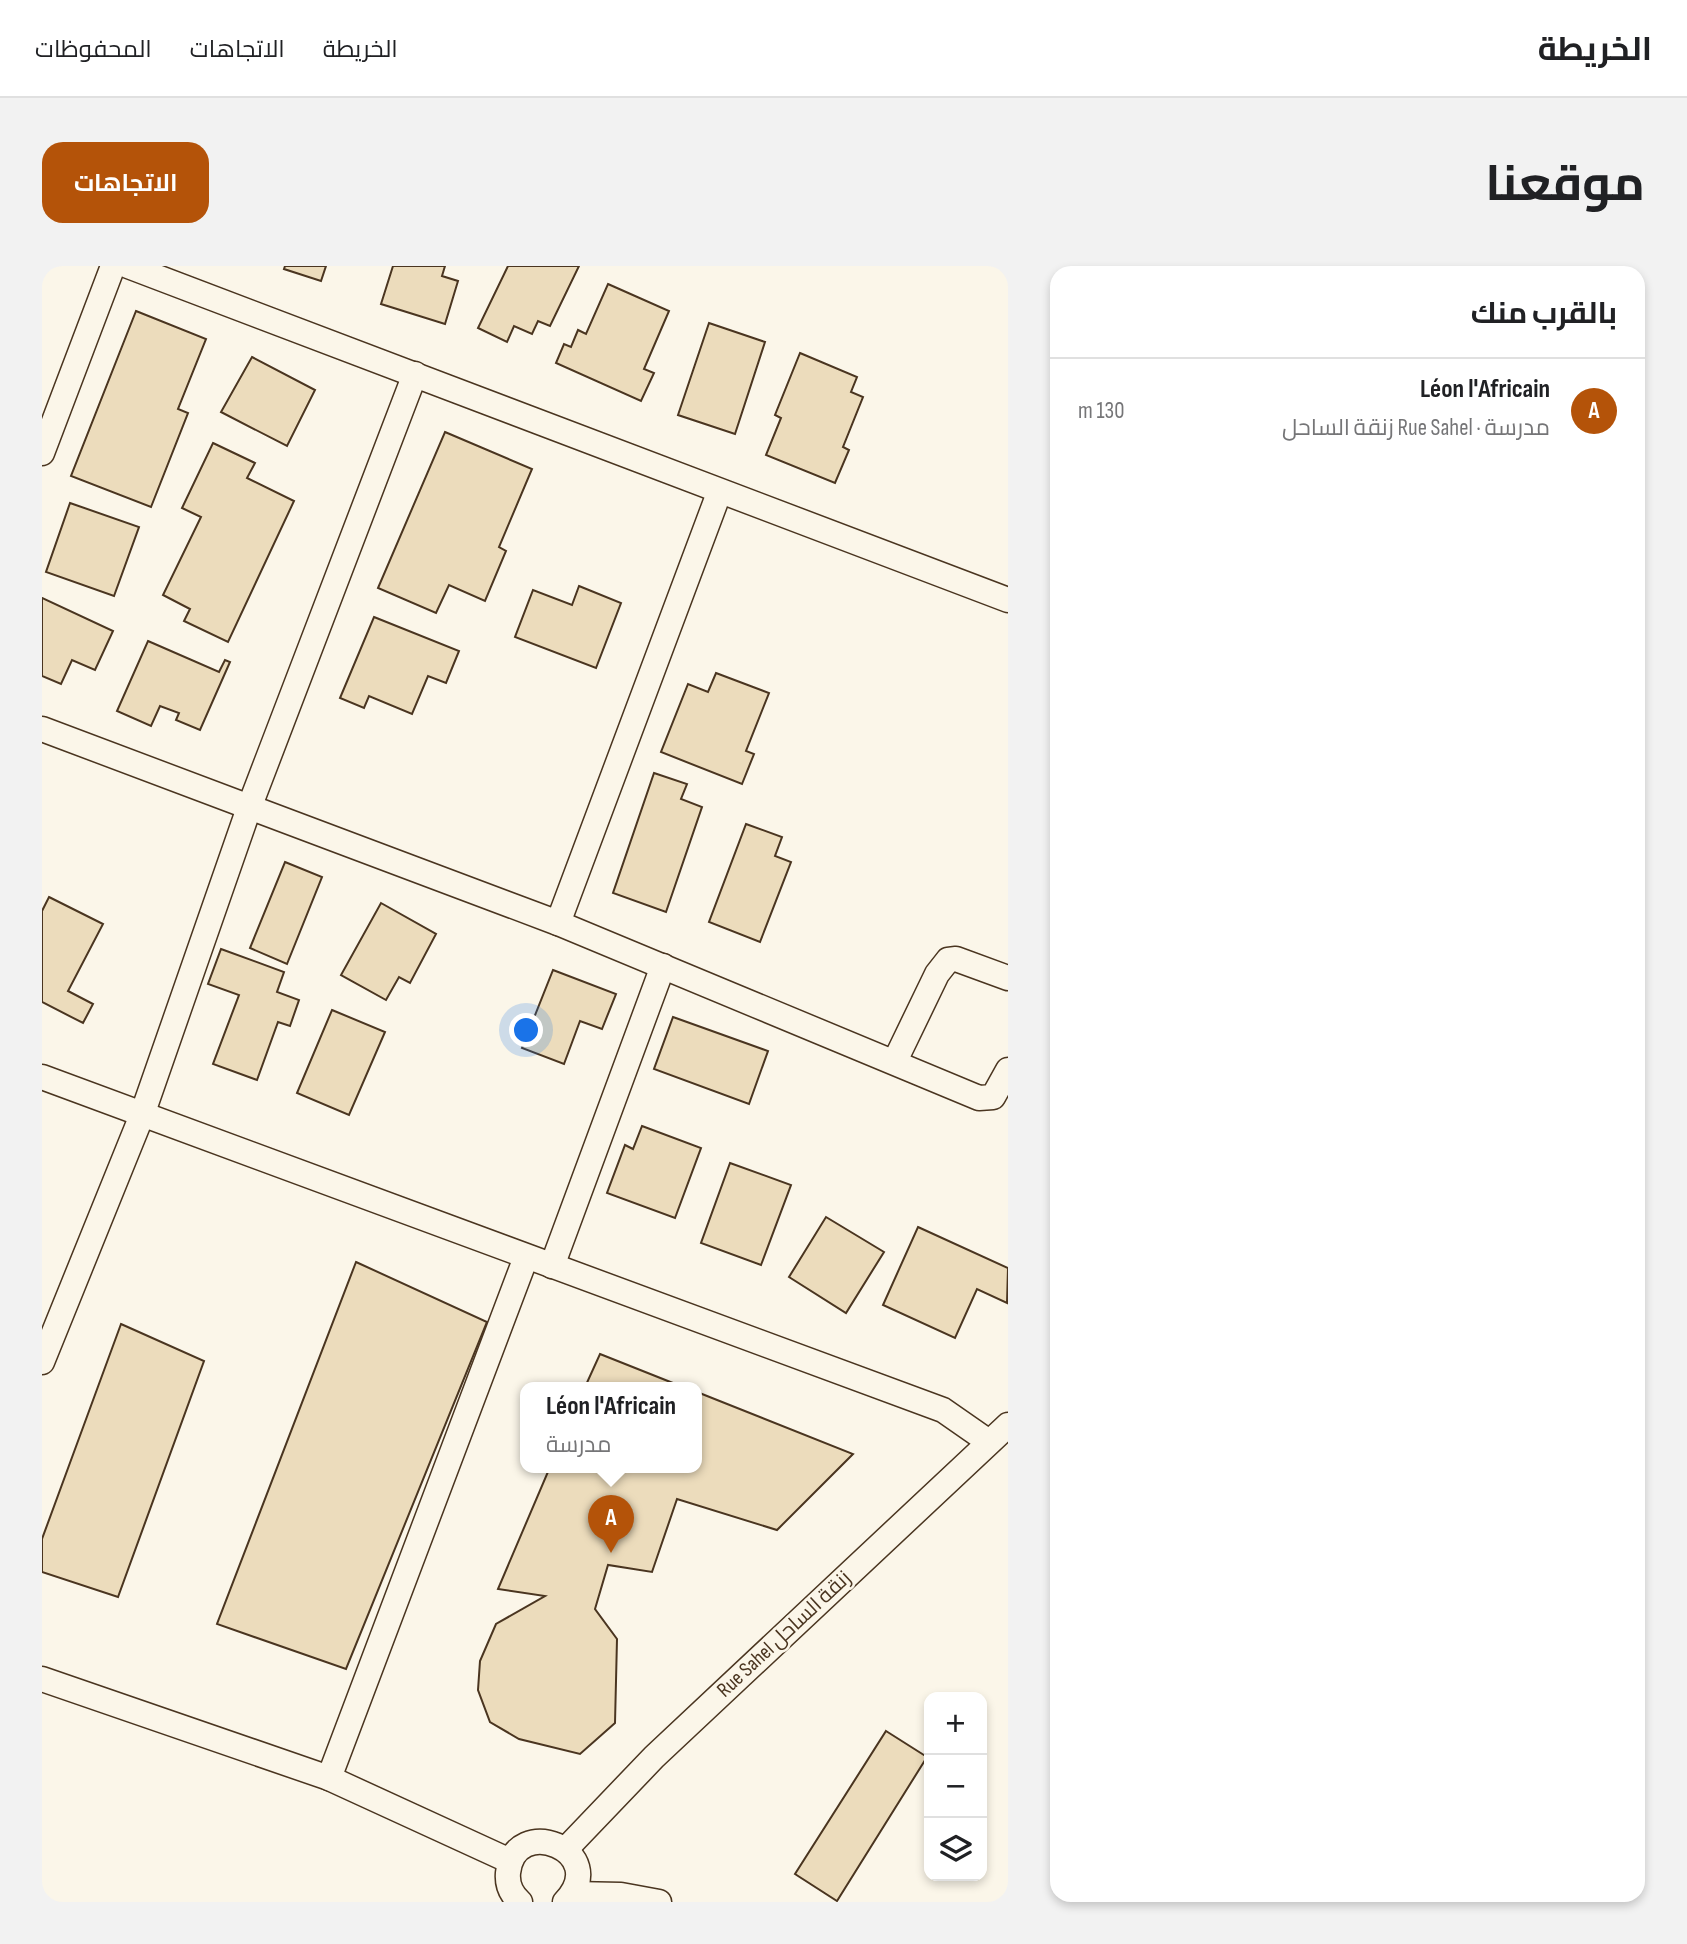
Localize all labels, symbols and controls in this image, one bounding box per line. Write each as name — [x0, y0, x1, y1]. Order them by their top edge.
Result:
text: الخريطة — [1538, 30, 1652, 70]
text: المحفوظات — [35, 35, 152, 64]
text: الاتجاهات — [190, 35, 285, 64]
text: الخريطة — [323, 35, 398, 64]
button: الاتجاهات — [42, 142, 209, 223]
text: موقعنا — [1485, 156, 1645, 215]
text: بالقرب منك — [1471, 296, 1617, 332]
text: Léon l'Africain — [1420, 374, 1550, 405]
text: 130 m — [1078, 397, 1124, 425]
text: A — [1589, 397, 1599, 425]
text: مدرسة · Rue Sahel زنقة الساحل — [1282, 414, 1550, 442]
your location — [509, 1013, 543, 1047]
popup — [520, 1382, 702, 1473]
text: Léon l'Africain — [546, 1391, 676, 1422]
text: مدرسة — [546, 1431, 611, 1459]
pin: A — [588, 1495, 634, 1553]
street label: Rue Sahel زنقة الساحل — [712, 1566, 856, 1702]
map controls — [924, 1692, 987, 1881]
button: + — [924, 1692, 987, 1755]
button: − — [924, 1755, 987, 1818]
button: layers — [924, 1818, 987, 1881]

